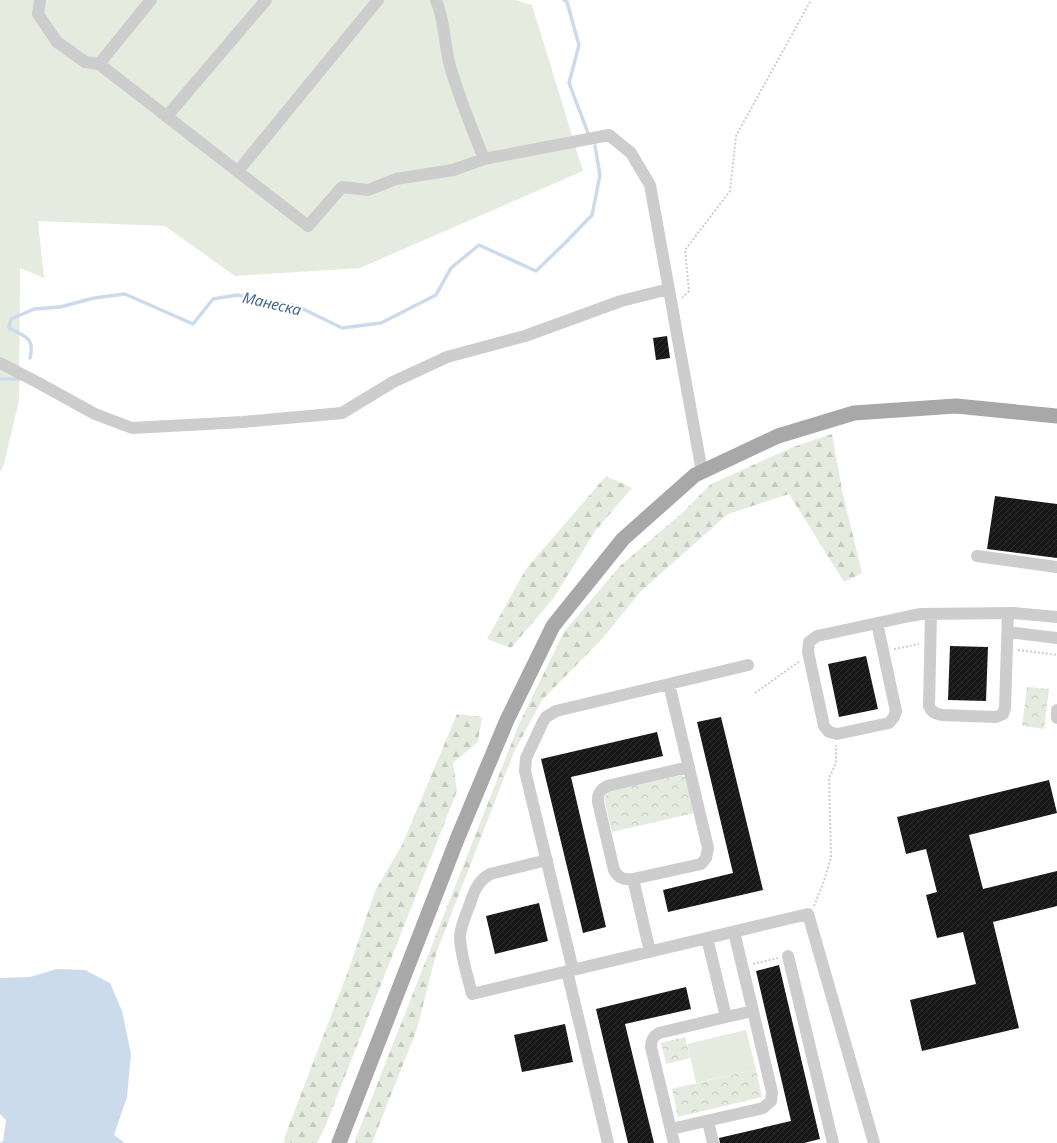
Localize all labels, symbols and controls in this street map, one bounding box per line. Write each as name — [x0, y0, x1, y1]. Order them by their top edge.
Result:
water label: Манеска — [241, 287, 304, 320]

